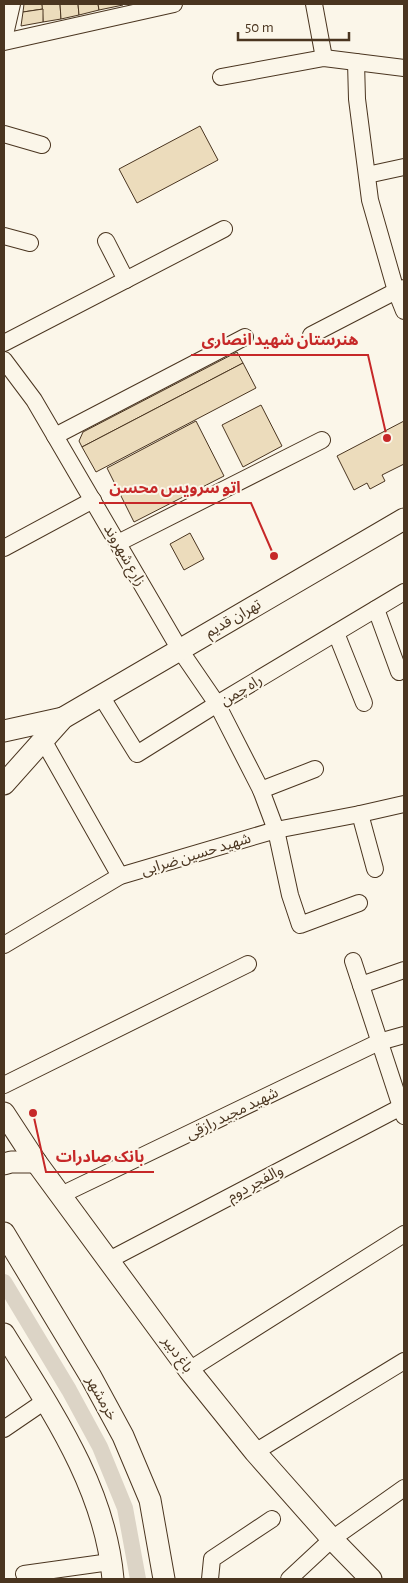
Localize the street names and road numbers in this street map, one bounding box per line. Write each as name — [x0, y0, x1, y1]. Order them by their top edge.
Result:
street label: زارع شهروند — [98, 522, 148, 591]
street label: تهران قدیم — [203, 597, 265, 643]
street label: راه چمن — [218, 672, 266, 710]
street label: شهید حسین ضرابی — [140, 831, 253, 879]
street label: شهید مجید رازقی — [184, 1085, 281, 1143]
street label: والفجر دوم — [225, 1163, 287, 1207]
street label: باغ دبیر — [156, 1332, 196, 1378]
street label: خرمشهر — [82, 1373, 120, 1424]

